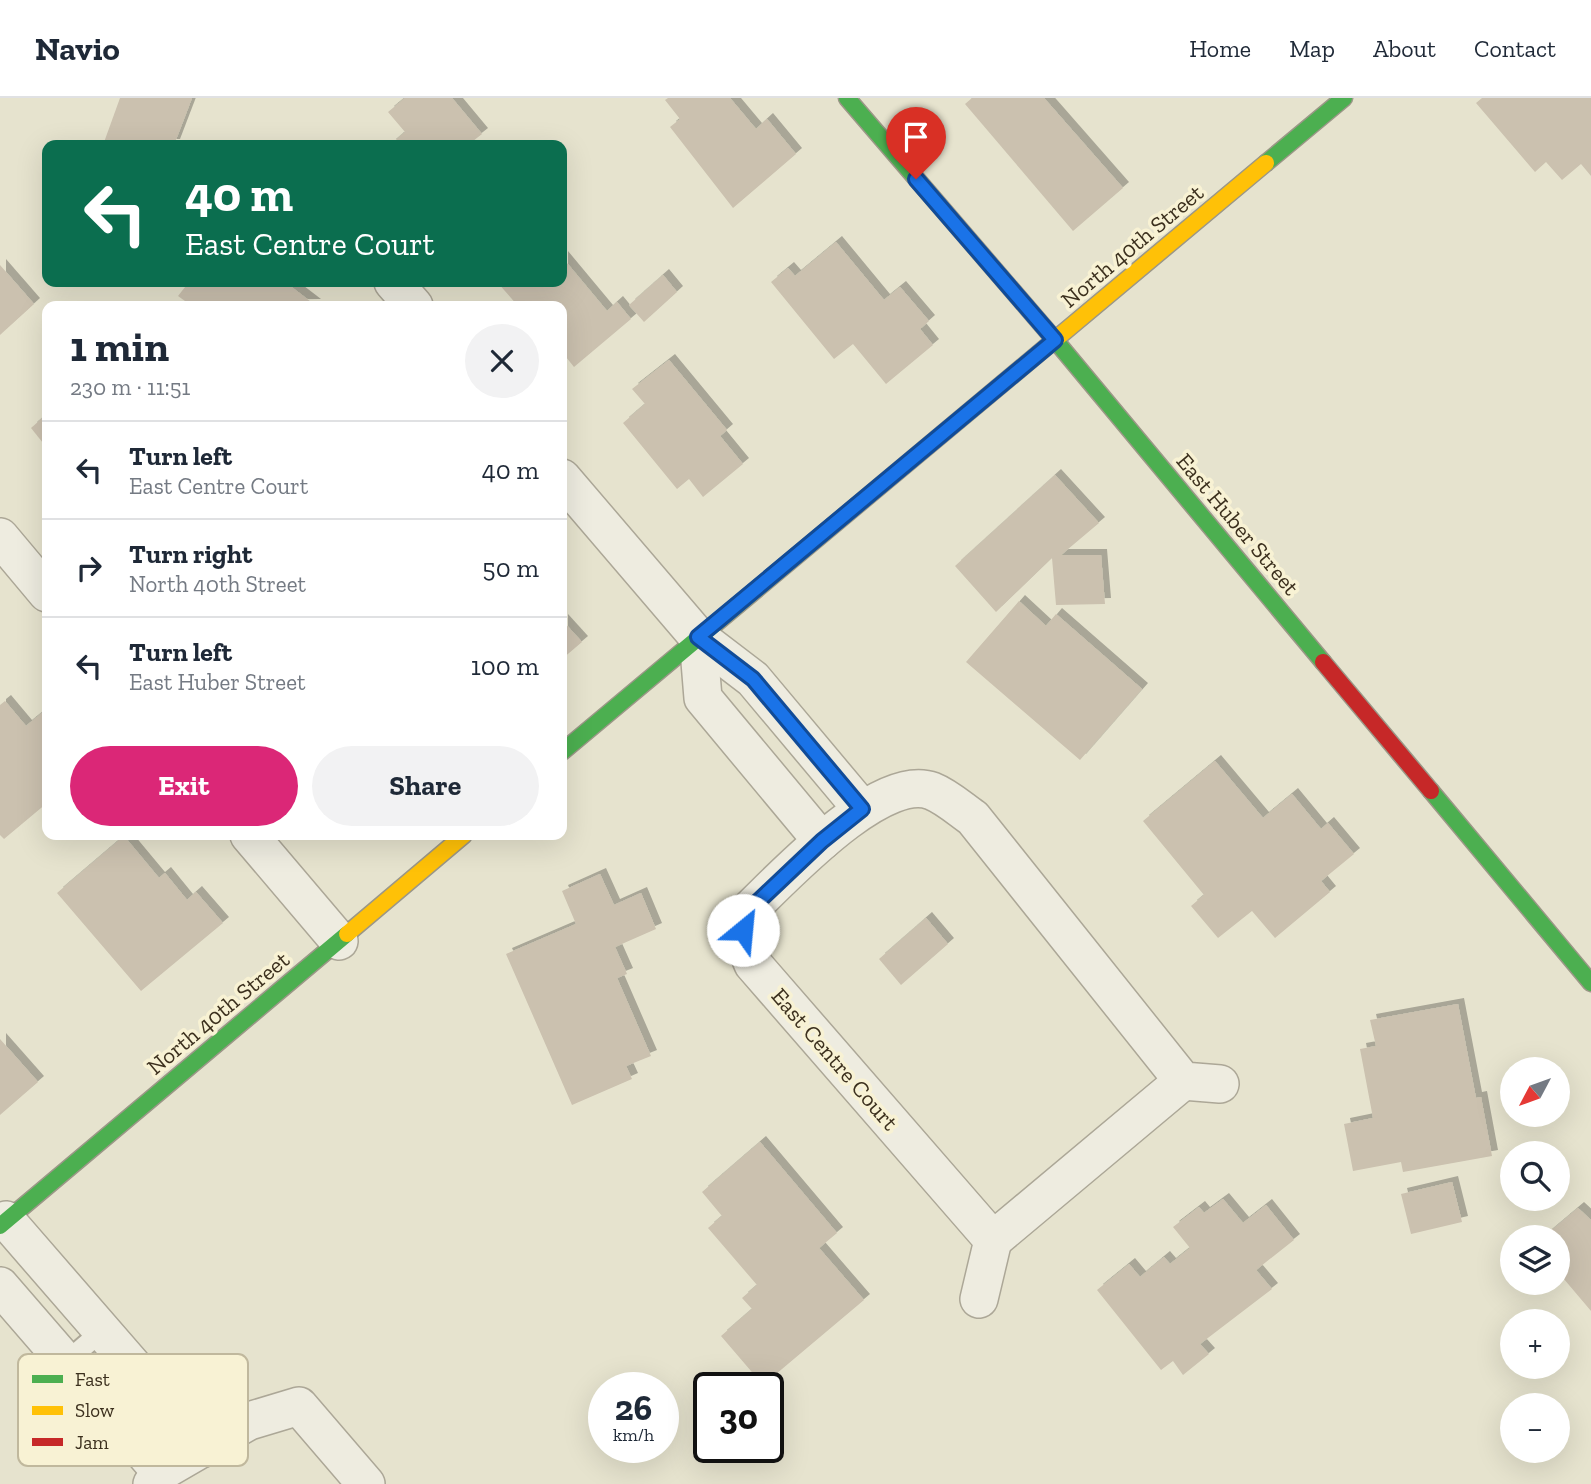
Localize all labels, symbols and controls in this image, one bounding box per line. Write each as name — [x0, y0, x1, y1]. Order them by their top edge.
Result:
text: Navio — [35, 29, 120, 68]
text: Home — [1189, 34, 1251, 63]
text: Map — [1289, 34, 1335, 63]
text: About — [1373, 34, 1436, 63]
text: Contact — [1474, 34, 1556, 63]
pin — [886, 107, 946, 179]
icon: arrive — [897, 118, 935, 156]
text: 40 m — [185, 165, 293, 224]
icon: left — [70, 168, 161, 259]
street label: North 40th Street — [1055, 178, 1209, 314]
text: East Centre Court — [185, 225, 434, 263]
text: 1 min — [70, 321, 169, 372]
button: close — [465, 324, 539, 398]
text: 230 m · 11:51 — [70, 373, 190, 401]
text: Turn left — [129, 440, 232, 472]
street label: East Huber Street — [1171, 447, 1306, 601]
icon: left — [70, 451, 108, 489]
text: 40 m — [482, 454, 539, 486]
text: East Centre Court — [129, 472, 308, 500]
text: Turn right — [129, 538, 252, 570]
icon: right — [70, 549, 108, 587]
text: 50 m — [482, 552, 539, 584]
text: North 40th Street — [129, 570, 306, 598]
text: Turn left — [129, 636, 232, 668]
icon: left — [70, 647, 108, 685]
text: 100 m — [471, 650, 539, 682]
text: East Huber Street — [129, 668, 305, 696]
button: Exit — [70, 746, 298, 826]
button: Share — [312, 746, 539, 826]
position arrow — [706, 893, 780, 967]
street label: North 40th Street — [141, 945, 295, 1081]
street label: East Centre Court — [766, 982, 905, 1136]
north arrow — [1500, 1057, 1570, 1127]
map controls — [1500, 1057, 1570, 1463]
button: search — [1500, 1141, 1570, 1211]
button: layers — [1500, 1225, 1570, 1295]
button: + — [1500, 1309, 1570, 1379]
legend — [18, 1354, 248, 1466]
text: Fast — [75, 1368, 110, 1391]
speed limit sign: 30 — [693, 1372, 784, 1463]
text: 26 — [615, 1387, 652, 1429]
button: − — [1500, 1393, 1570, 1463]
text: Slow — [75, 1399, 115, 1422]
text: km/h — [613, 1424, 654, 1446]
text: Jam — [75, 1431, 109, 1454]

